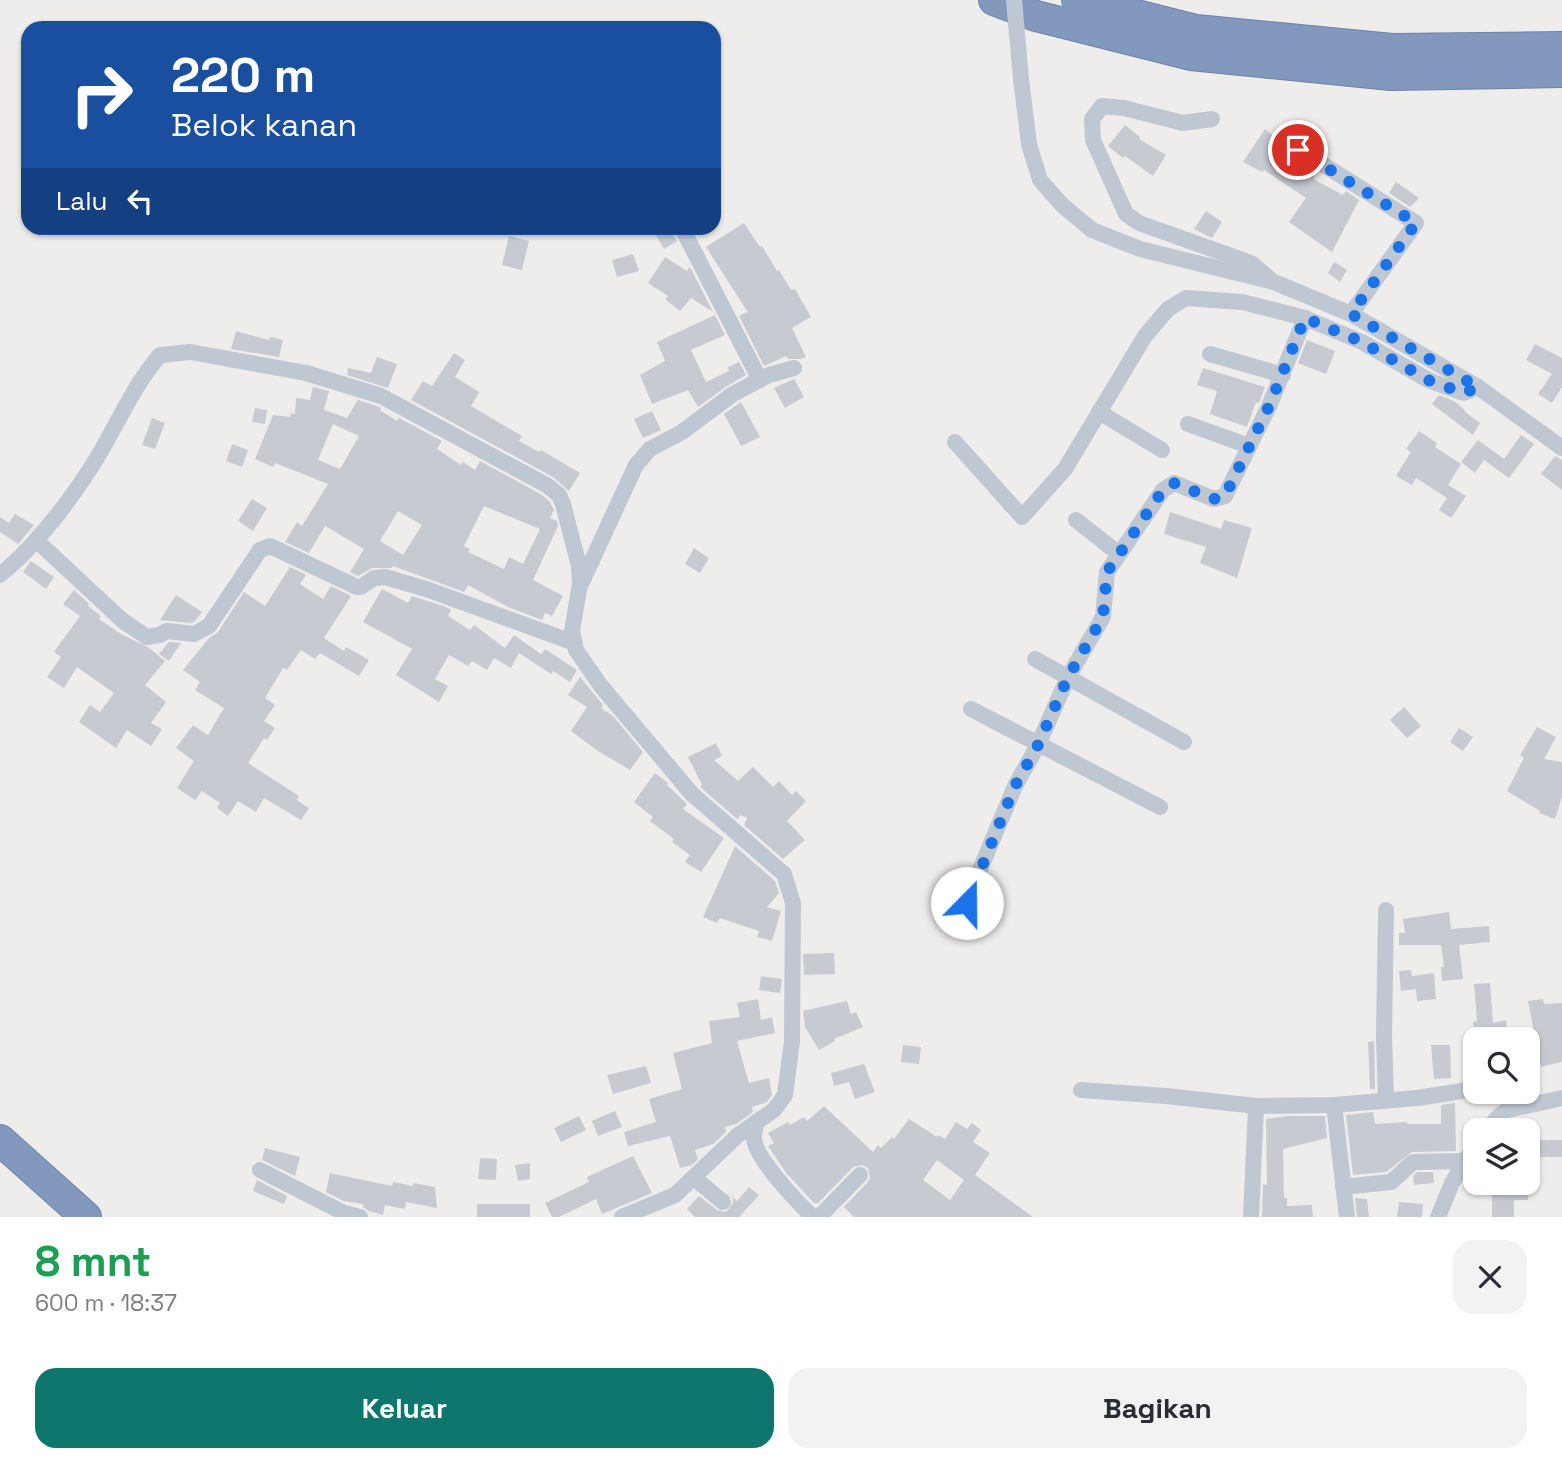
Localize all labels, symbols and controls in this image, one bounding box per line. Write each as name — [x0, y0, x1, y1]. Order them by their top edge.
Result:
text: 220 m — [171, 44, 315, 106]
icon: right — [56, 49, 147, 140]
text: Belok kanan — [171, 105, 357, 145]
pin — [1268, 120, 1328, 180]
icon: arrive — [1279, 131, 1317, 169]
icon: left — [121, 182, 159, 220]
text: Lalu — [56, 184, 107, 218]
position arrow — [930, 866, 1004, 940]
map controls — [1463, 1027, 1540, 1195]
button: search — [1463, 1027, 1540, 1104]
button: layers — [1463, 1118, 1540, 1195]
text: 8 mnt — [35, 1235, 151, 1288]
button: close — [1453, 1240, 1527, 1314]
text: 600 m · 18:37 — [35, 1288, 177, 1318]
button: Keluar — [35, 1368, 774, 1448]
button: Bagikan — [788, 1368, 1527, 1448]

